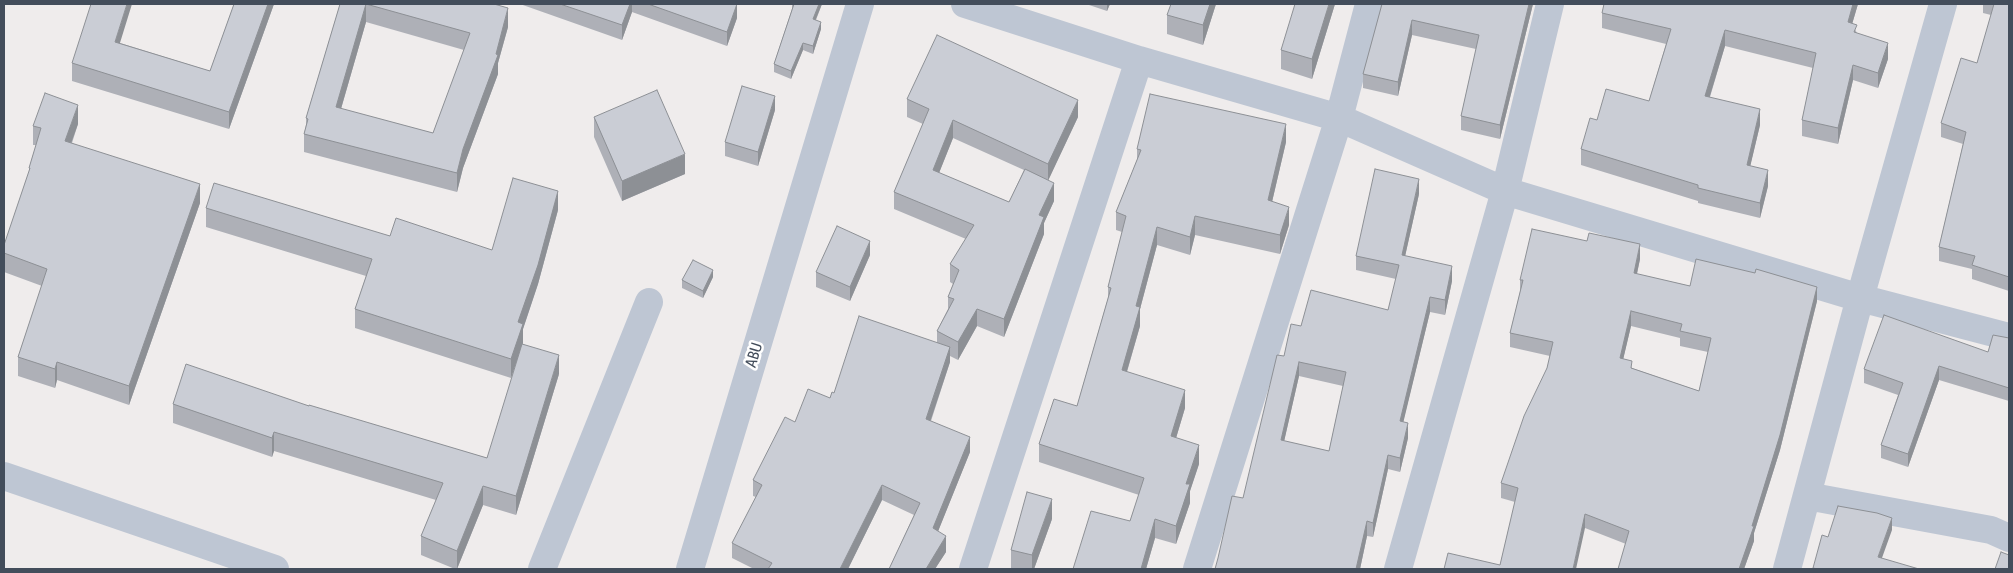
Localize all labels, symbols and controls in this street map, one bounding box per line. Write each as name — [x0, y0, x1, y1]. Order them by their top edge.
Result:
street label: ABU — [741, 340, 767, 370]

